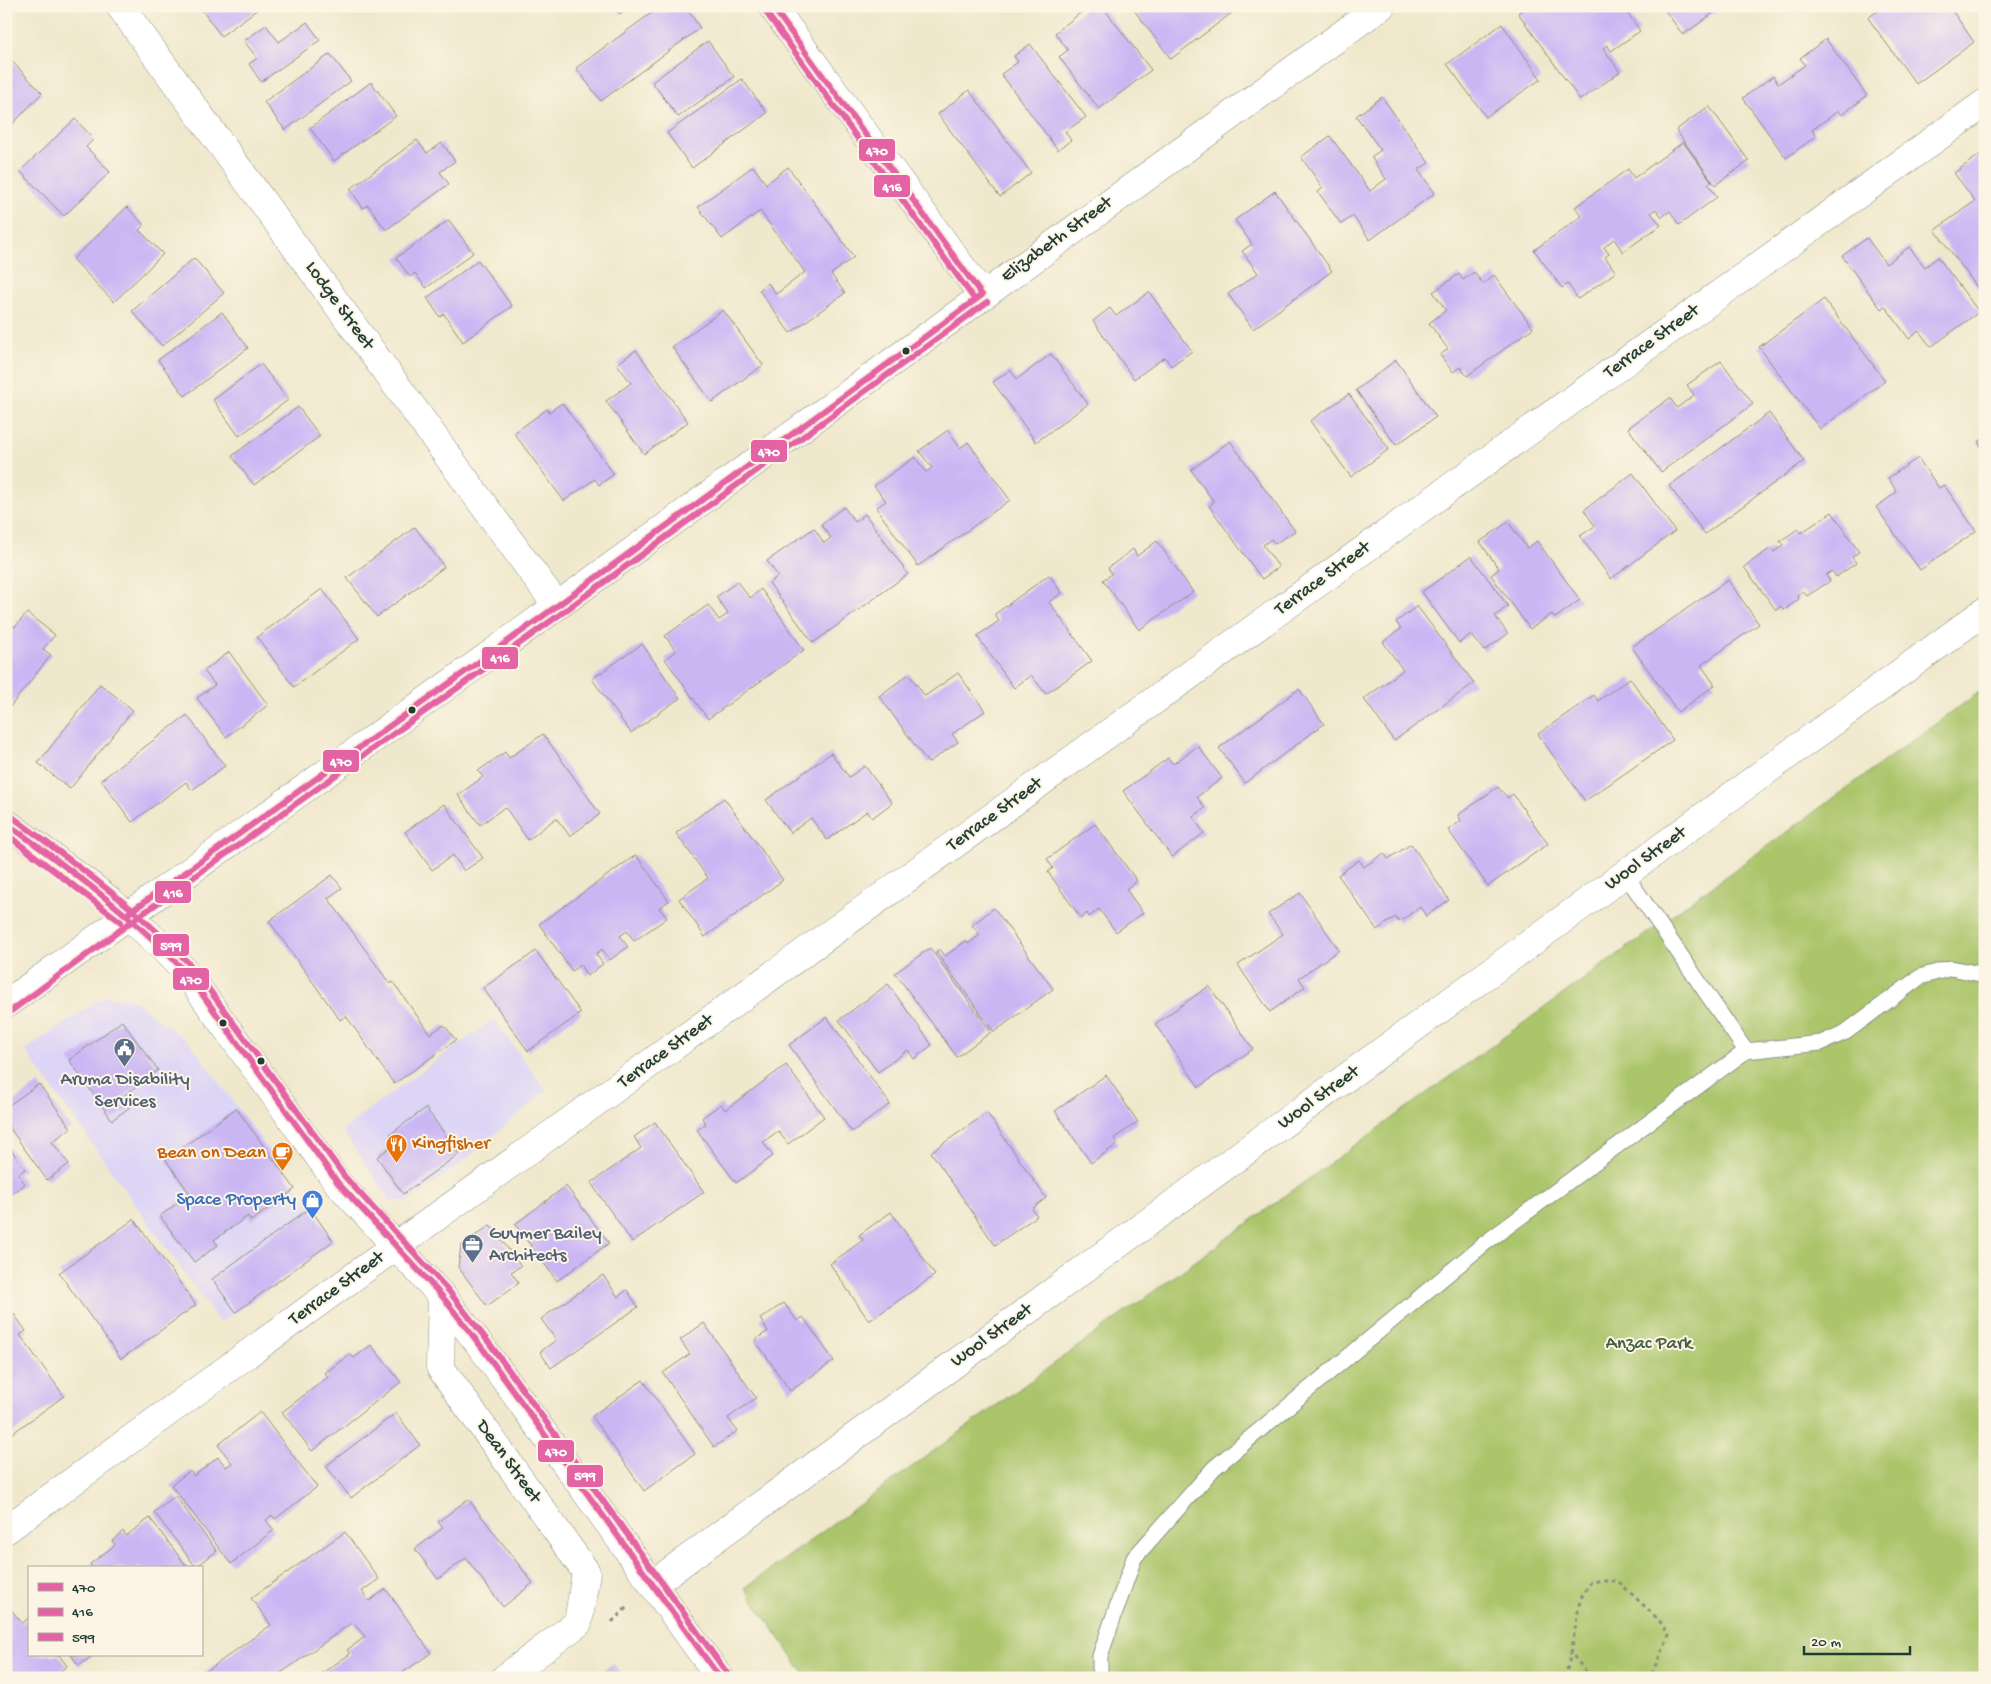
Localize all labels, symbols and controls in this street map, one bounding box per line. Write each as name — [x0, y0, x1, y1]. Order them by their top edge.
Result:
line badge: 470 — [858, 138, 896, 162]
text: 470 — [865, 144, 888, 161]
line badge: 416 — [873, 174, 911, 198]
text: 416 — [881, 180, 903, 197]
street label: Elizabeth Street — [997, 191, 1119, 288]
street label: Lodge Street — [299, 257, 380, 357]
street label: Terrace Street — [1599, 298, 1706, 385]
unlabelled marker — [901, 346, 911, 356]
line badge: 470 — [750, 439, 788, 463]
text: 470 — [757, 445, 780, 462]
street label: Terrace Street — [1270, 535, 1377, 622]
line badge: 416 — [481, 646, 519, 670]
text: 416 — [489, 651, 511, 668]
unlabelled marker — [407, 705, 417, 715]
line badge: 470 — [322, 749, 360, 773]
text: 470 — [329, 755, 352, 772]
street label: Terrace Street — [942, 771, 1049, 858]
street label: Wool Street — [1601, 820, 1693, 896]
line badge: 416 — [154, 880, 192, 904]
text: 416 — [162, 886, 184, 903]
line badge: 599 — [152, 933, 190, 957]
text: 599 — [160, 939, 182, 956]
line badge: 470 — [172, 967, 210, 991]
text: 470 — [179, 973, 202, 990]
street label: Terrace Street — [613, 1008, 720, 1095]
unlabelled marker — [218, 1018, 228, 1028]
public building icon: Aruma Disability Services — [113, 1037, 137, 1068]
unlabelled marker — [256, 1056, 266, 1066]
street label: Wool Street — [1274, 1059, 1366, 1135]
place label: Aruma Disability Services — [61, 1069, 190, 1114]
restaurant icon: Kingfisher — [384, 1132, 408, 1163]
place label: Kingfisher — [412, 1133, 492, 1156]
cafe icon: Bean on Dean — [270, 1141, 294, 1172]
place label: Bean on Dean — [156, 1142, 266, 1165]
shop icon: Space Property — [300, 1188, 324, 1219]
place label: Space Property — [176, 1189, 297, 1212]
place label: Guymer Bailey Architects — [489, 1223, 602, 1268]
office icon: Guymer Bailey Architects — [461, 1233, 485, 1264]
street label: Terrace Street — [284, 1245, 391, 1332]
street label: Wool Street — [947, 1297, 1039, 1373]
park label: Anzac Park — [1606, 1333, 1694, 1356]
street label: Dean Street — [469, 1414, 547, 1510]
line badge: 470 — [537, 1439, 575, 1463]
text: 470 — [544, 1445, 567, 1462]
line badge: 599 — [566, 1464, 604, 1488]
text: 599 — [574, 1469, 596, 1486]
legend — [28, 1566, 202, 1656]
text: 470 — [72, 1580, 96, 1598]
text: 416 — [72, 1604, 93, 1622]
scale bar — [1804, 1624, 1910, 1656]
text: 599 — [72, 1630, 95, 1648]
text: 20 m — [1811, 1634, 1841, 1652]

